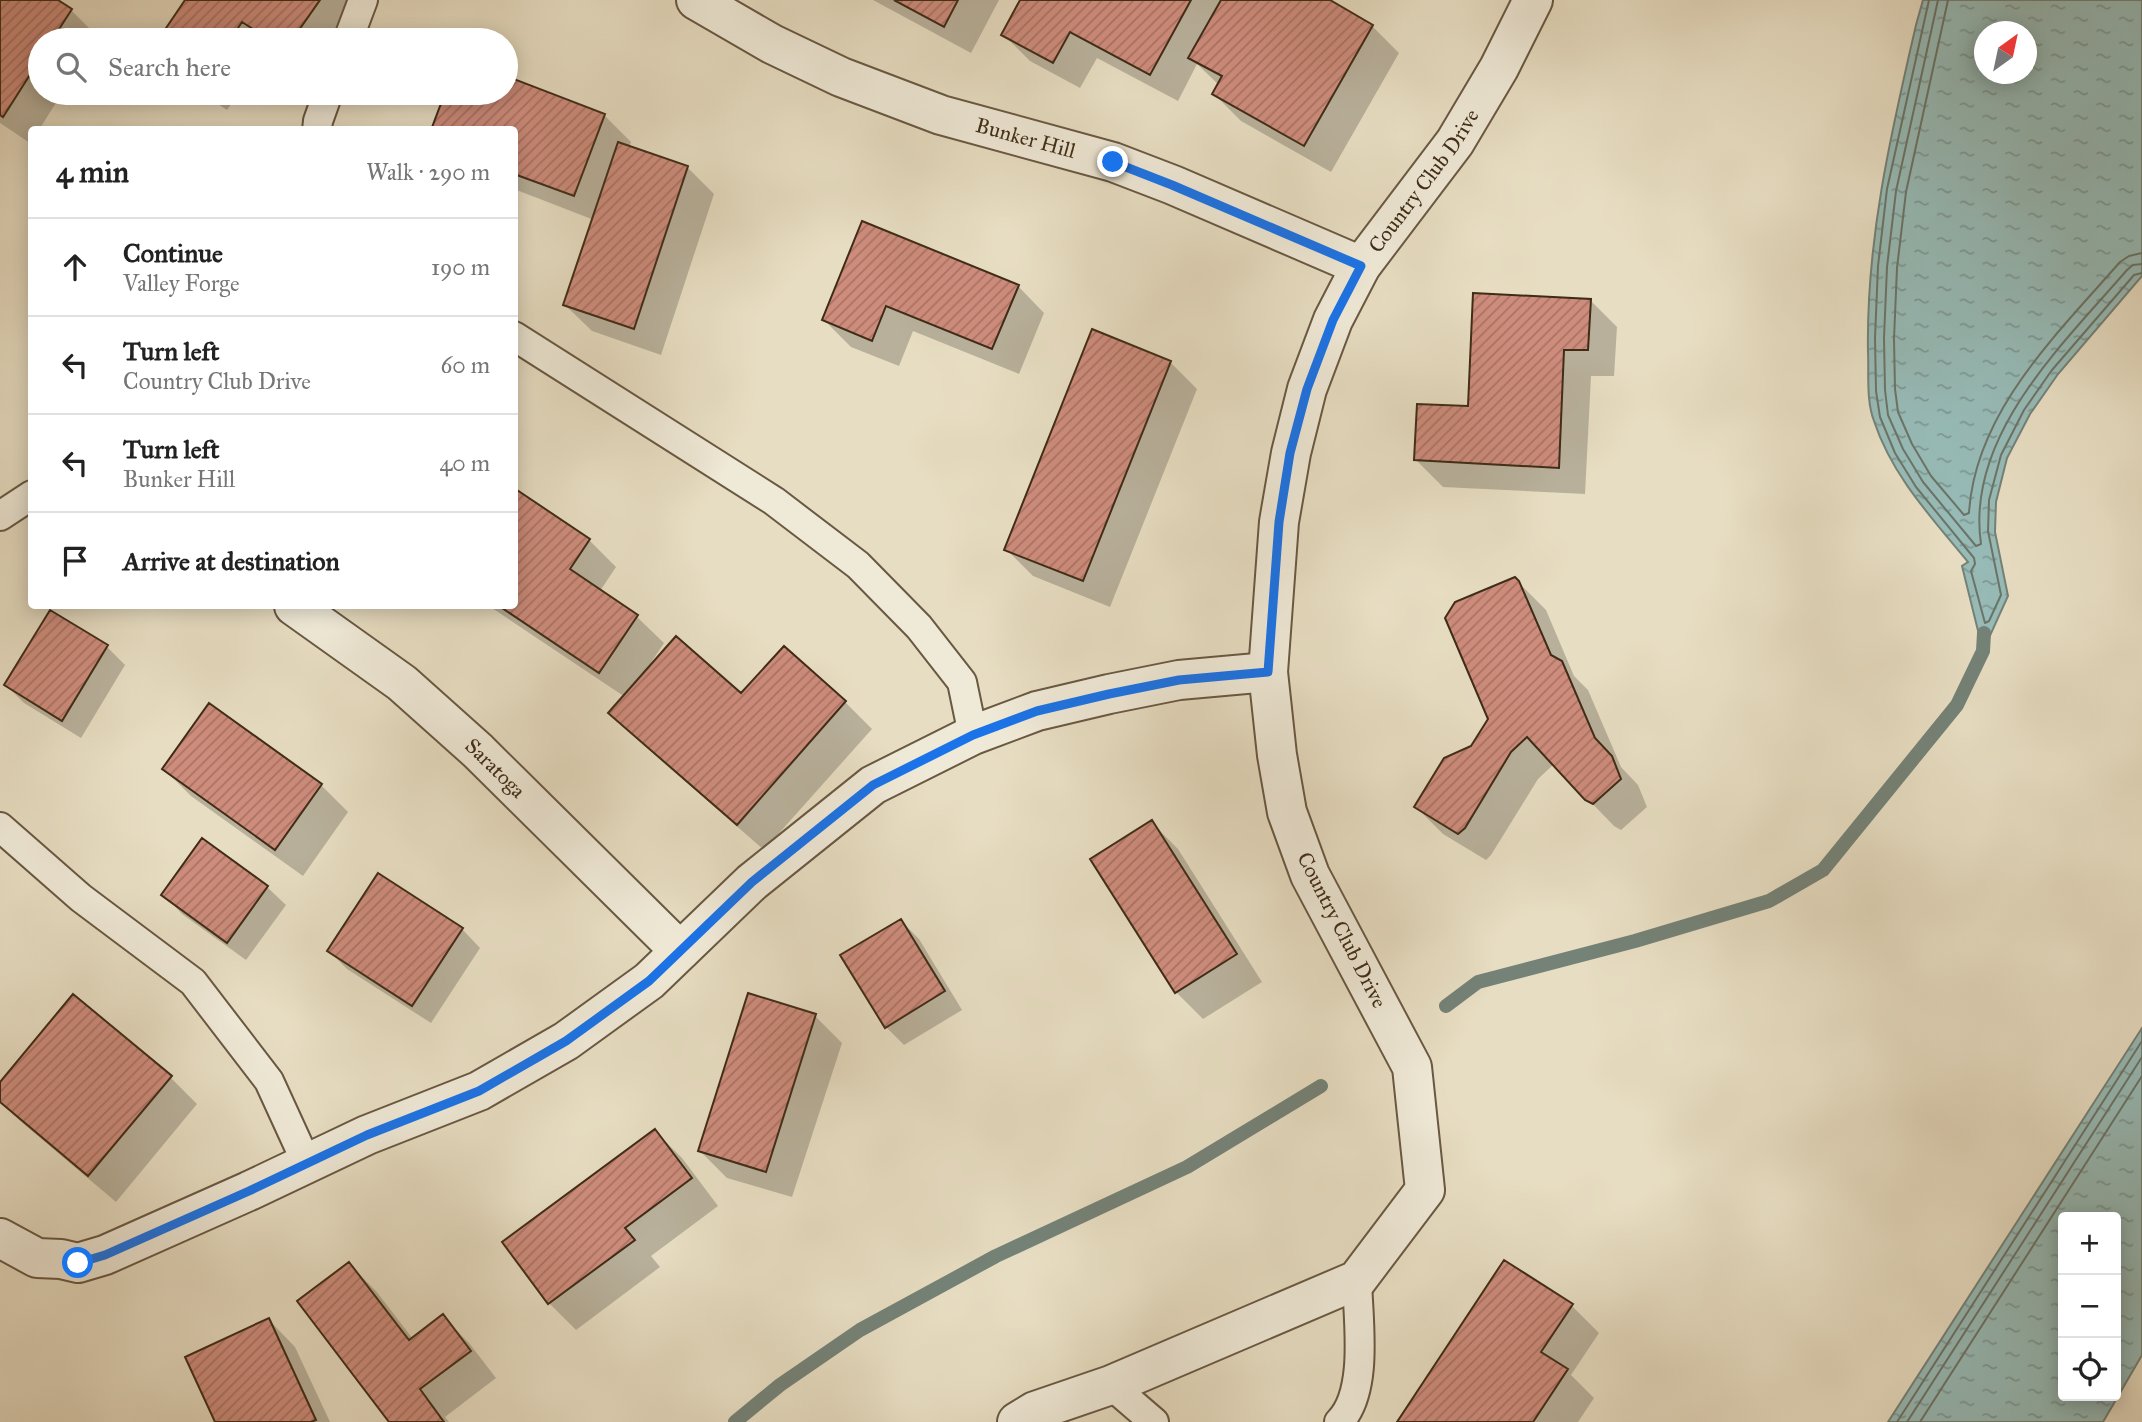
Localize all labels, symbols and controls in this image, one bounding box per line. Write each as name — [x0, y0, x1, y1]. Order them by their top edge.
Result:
north arrow — [1974, 21, 2037, 84]
search box — [28, 28, 518, 105]
icon: search — [52, 48, 90, 86]
text: Search here — [108, 51, 231, 83]
street label: Country Club Drive — [1363, 104, 1485, 258]
street label: Bunker Hill — [973, 112, 1079, 164]
route end — [1097, 146, 1128, 177]
text: 4 min — [56, 154, 129, 190]
text: Walk · 290 m — [366, 158, 490, 186]
text: Continue — [123, 237, 223, 269]
icon: ahead — [56, 248, 94, 286]
text: 190 m — [431, 253, 490, 281]
text: Valley Forge — [123, 269, 240, 297]
text: Turn left — [123, 335, 219, 367]
icon: left — [56, 346, 94, 384]
text: 60 m — [441, 351, 490, 379]
text: Country Club Drive — [123, 367, 311, 395]
text: Turn left — [123, 433, 219, 465]
icon: left — [56, 444, 94, 482]
text: 40 m — [440, 449, 490, 477]
text: Bunker Hill — [123, 465, 235, 493]
icon: arrive — [56, 542, 94, 580]
text: Arrive at destination — [123, 545, 340, 577]
street label: Saratoga — [460, 733, 531, 804]
street label: Country Club Drive — [1291, 848, 1393, 1013]
map controls — [2058, 1212, 2121, 1401]
button: + — [2058, 1212, 2121, 1275]
route start — [62, 1247, 93, 1278]
button: − — [2058, 1275, 2121, 1338]
button: locate — [2058, 1338, 2121, 1401]

